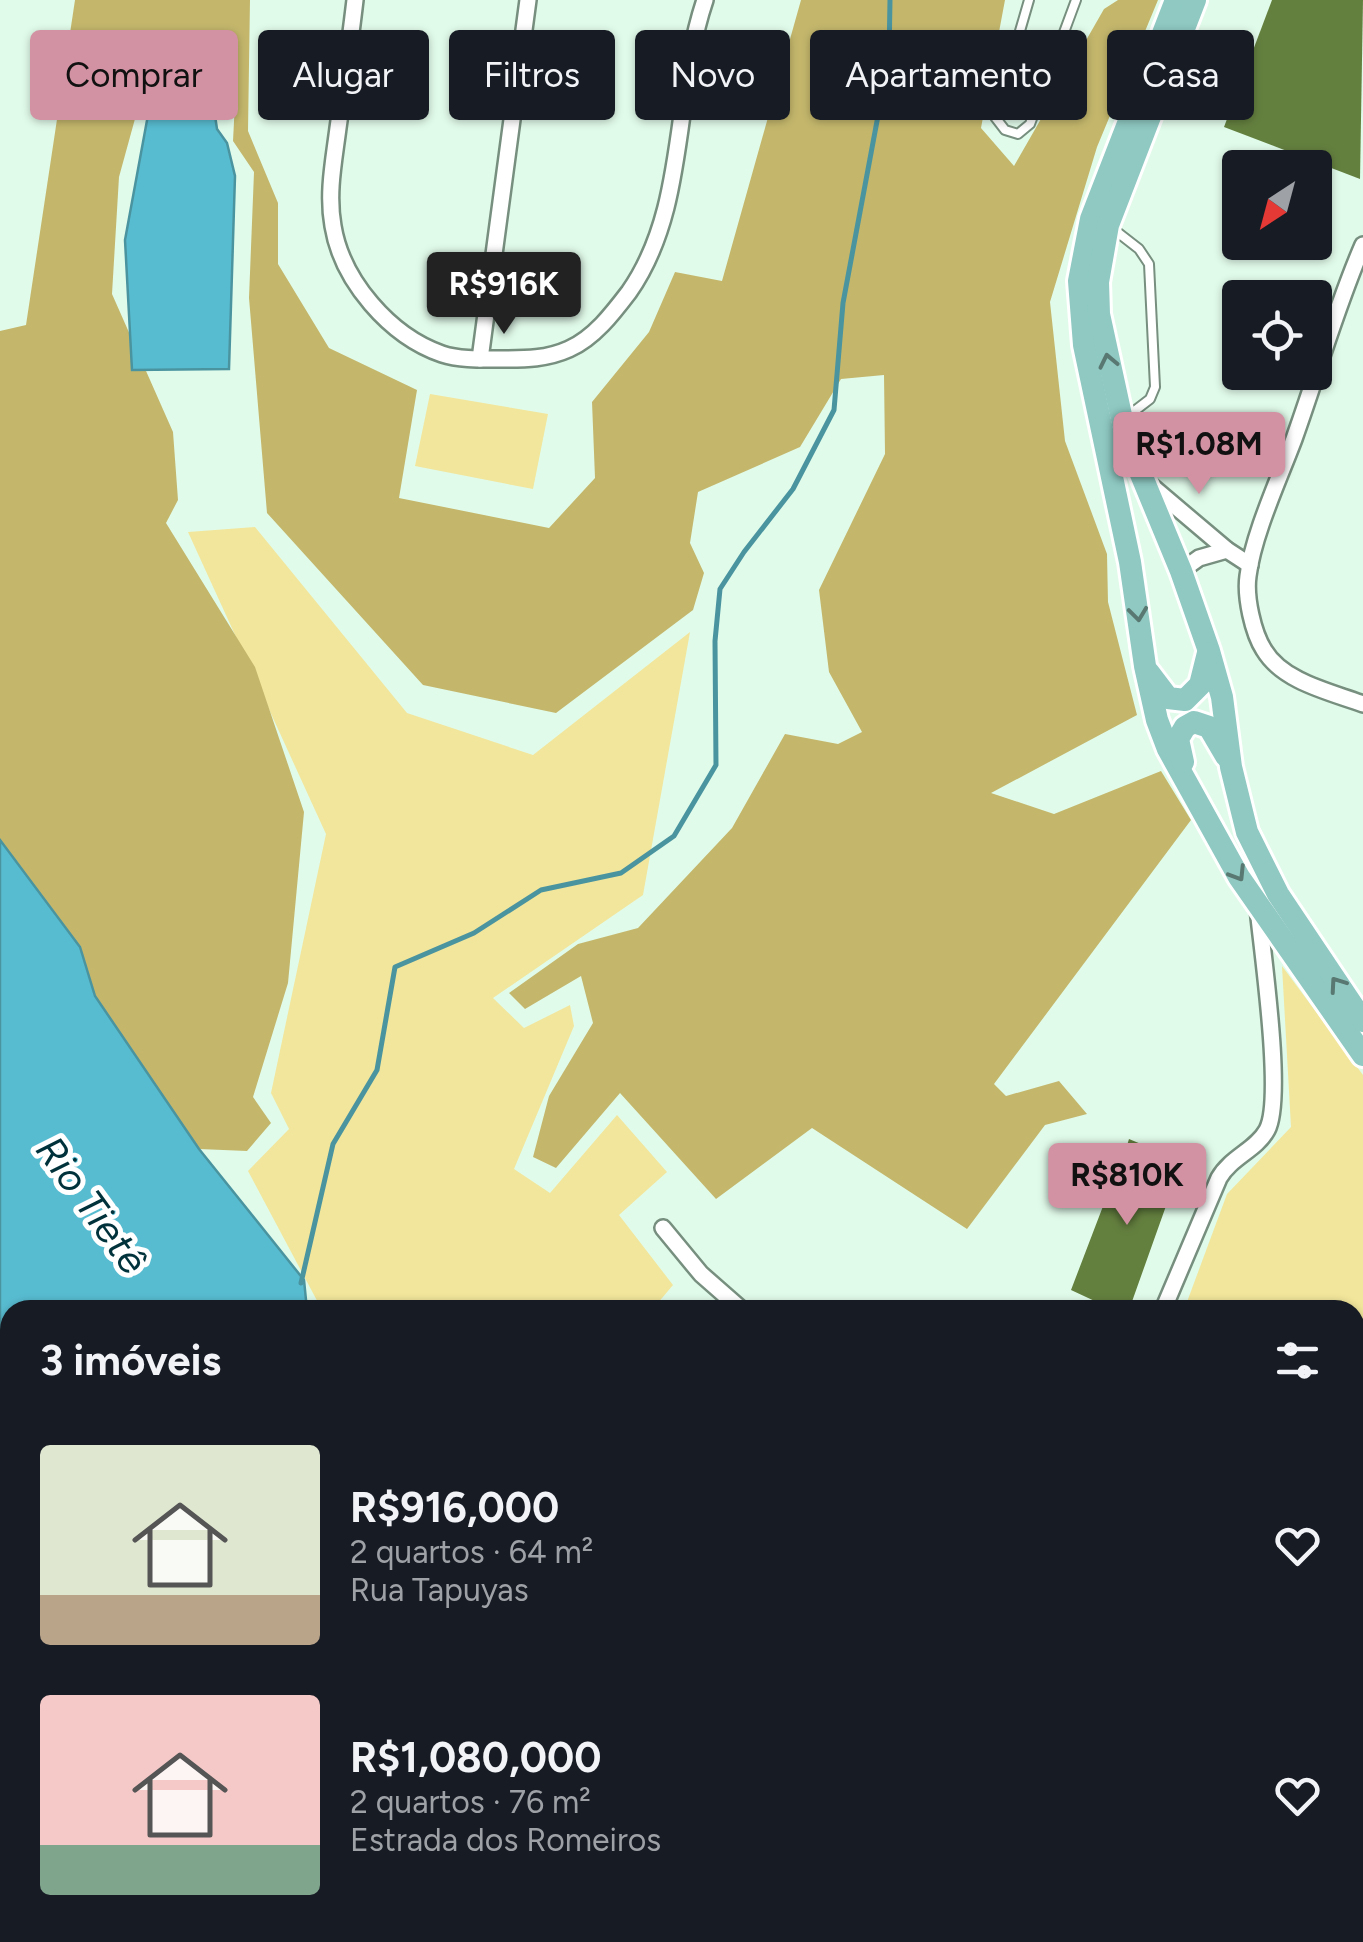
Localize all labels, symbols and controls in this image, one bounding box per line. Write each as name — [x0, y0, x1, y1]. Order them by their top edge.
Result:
chip: Comprar — [30, 30, 238, 120]
chip: Alugar — [258, 30, 429, 120]
chip: Filtros — [449, 30, 615, 120]
chip: Novo — [635, 30, 790, 120]
chip: Apartamento — [810, 30, 1087, 120]
chip: Casa — [1107, 30, 1254, 120]
north arrow — [1222, 150, 1332, 260]
map controls — [1222, 150, 1332, 390]
pin: R$916K — [423, 252, 585, 337]
text: R$916K — [449, 265, 559, 303]
button: locate — [1222, 280, 1332, 390]
one-way arrow — [1099, 353, 1120, 370]
pin: R$1.08M — [1107, 412, 1291, 497]
text: R$1.08M — [1135, 425, 1263, 463]
one-way arrow — [1127, 607, 1148, 623]
one-way arrow — [1226, 864, 1245, 882]
one-way arrow — [1331, 976, 1349, 995]
water label: Rio Tietê — [26, 1127, 158, 1283]
pin: R$810K — [1046, 1143, 1208, 1228]
text: R$810K — [1070, 1156, 1184, 1194]
icon: filters — [1270, 1333, 1325, 1388]
text: 3 imóveis — [40, 1335, 221, 1386]
text: R$916,000 — [350, 1482, 559, 1533]
icon: home — [120, 1485, 240, 1605]
icon: heart — [1270, 1518, 1325, 1573]
text: 2 quartos · 64 m² — [350, 1533, 593, 1571]
text: Rua Tapuyas — [350, 1571, 529, 1609]
text: R$1,080,000 — [350, 1732, 601, 1783]
icon: home — [120, 1735, 240, 1855]
icon: heart — [1270, 1768, 1325, 1823]
text: 2 quartos · 76 m² — [350, 1783, 591, 1821]
text: Estrada dos Romeiros — [350, 1821, 661, 1859]

